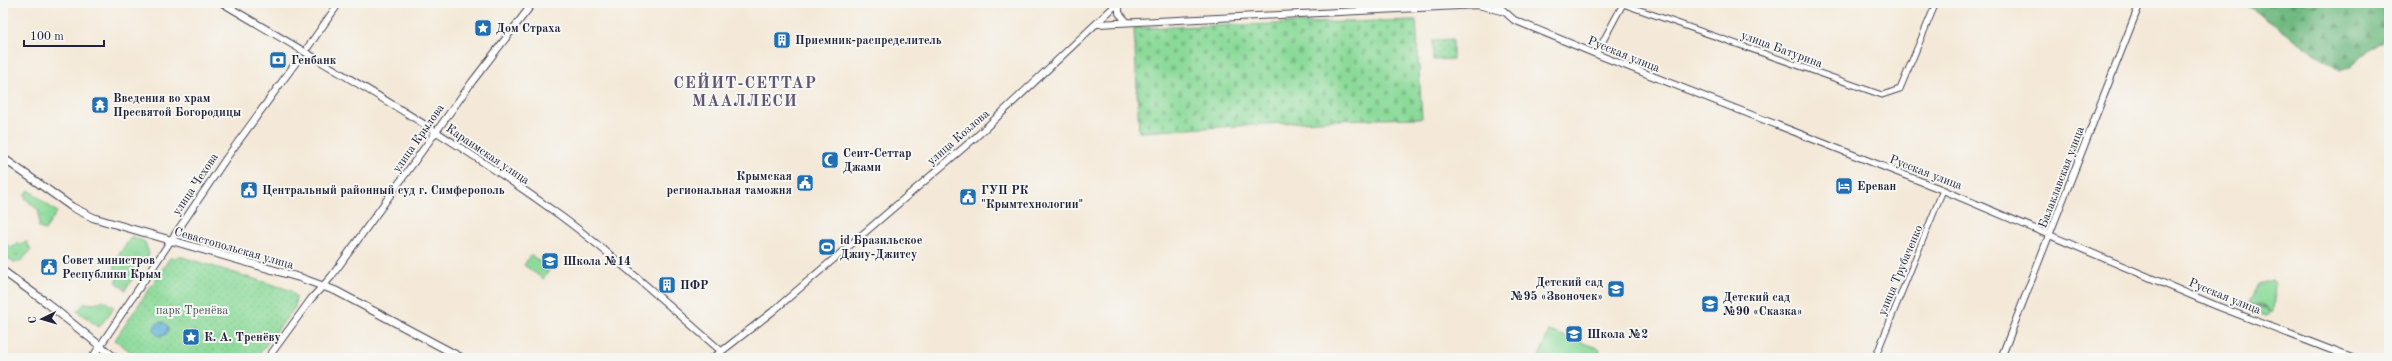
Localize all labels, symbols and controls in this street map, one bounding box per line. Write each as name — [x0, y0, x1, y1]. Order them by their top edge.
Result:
place icon: Дом Страха — [473, 18, 493, 38]
scale bar — [24, 22, 104, 48]
place label: Дом Страха — [496, 23, 561, 35]
building icon: Приемник-распределитель — [772, 30, 792, 50]
street label: улица Батурина — [1739, 30, 1824, 70]
text: 100 m — [30, 31, 64, 43]
place label: Приемник-распределитель — [795, 35, 942, 47]
street label: Русская улица — [1586, 35, 1661, 75]
bank icon: Генбанк — [268, 50, 288, 70]
place label: Генбанк — [291, 55, 337, 67]
district label: СЕЙИТ-СЕТТАР МААЛЛЕСИ — [673, 72, 817, 110]
place label: Введения во храм Пресвятой Богородицы — [113, 93, 241, 119]
temple icon: Введения во храм Пресвятой Богородицы — [90, 95, 110, 115]
street label: улица Крылова — [391, 102, 447, 175]
street label: улица Козлова — [925, 108, 992, 168]
street label: Караимская улица — [444, 123, 531, 187]
street label: Балаклавская улица — [2037, 125, 2087, 230]
place label: Сеит-Сеттар Джами — [843, 148, 912, 174]
mosque icon: Сеит-Сеттар Джами — [820, 150, 840, 170]
street label: улица Чехова — [171, 151, 221, 218]
street label: Русская улица — [1888, 154, 1964, 192]
place label: Крымская региональная таможня — [666, 171, 792, 197]
public building icon: Крымская региональная таможня — [795, 173, 815, 193]
hotel icon: Ереван — [1834, 176, 1854, 196]
public building icon: Центральный районный суд г. Симферополь — [239, 180, 259, 200]
place label: Ереван — [1857, 181, 1897, 193]
place label: Центральный районный суд г. Симферополь — [262, 185, 505, 197]
place label: ГУП РК "Крымтехнологии" — [981, 185, 1083, 211]
public building icon: ГУП РК "Крымтехнологии" — [958, 187, 978, 207]
street label: улица Трубаченко — [1876, 223, 1925, 317]
street label: Севастопольская улица — [173, 226, 295, 272]
place label: id Бразильское Джиу-Джитсу — [840, 235, 923, 261]
sports icon: id Бразильское Джиу-Джитсу — [817, 237, 837, 257]
school or university icon: Школа №14 — [540, 251, 560, 271]
place label: Совет министров Республики Крым — [62, 255, 162, 281]
place label: Школа №14 — [563, 256, 631, 268]
public building icon: Совет министров Республики Крым — [39, 257, 59, 277]
building icon: ПФР — [657, 275, 677, 295]
place label: Детский сад №95 «Звоночек» — [1511, 277, 1603, 303]
street label: Русская улица — [2187, 277, 2262, 317]
school or university icon: Детский сад №95 «Звоночек» — [1606, 279, 1626, 299]
place label: ПФР — [680, 280, 708, 292]
place label: Детский сад №90 «Сказка» — [1723, 292, 1803, 318]
school or university icon: Детский сад №90 «Сказка» — [1700, 294, 1720, 314]
north arrow — [22, 299, 62, 339]
park label: парк Тренёва — [156, 305, 228, 317]
text: С — [28, 316, 39, 324]
school or university icon: Школа №2 — [1564, 324, 1584, 344]
place icon: К. А. Тренёву — [181, 327, 201, 347]
place label: Школа №2 — [1587, 329, 1648, 341]
place label: К. А. Тренёву — [204, 332, 281, 344]

